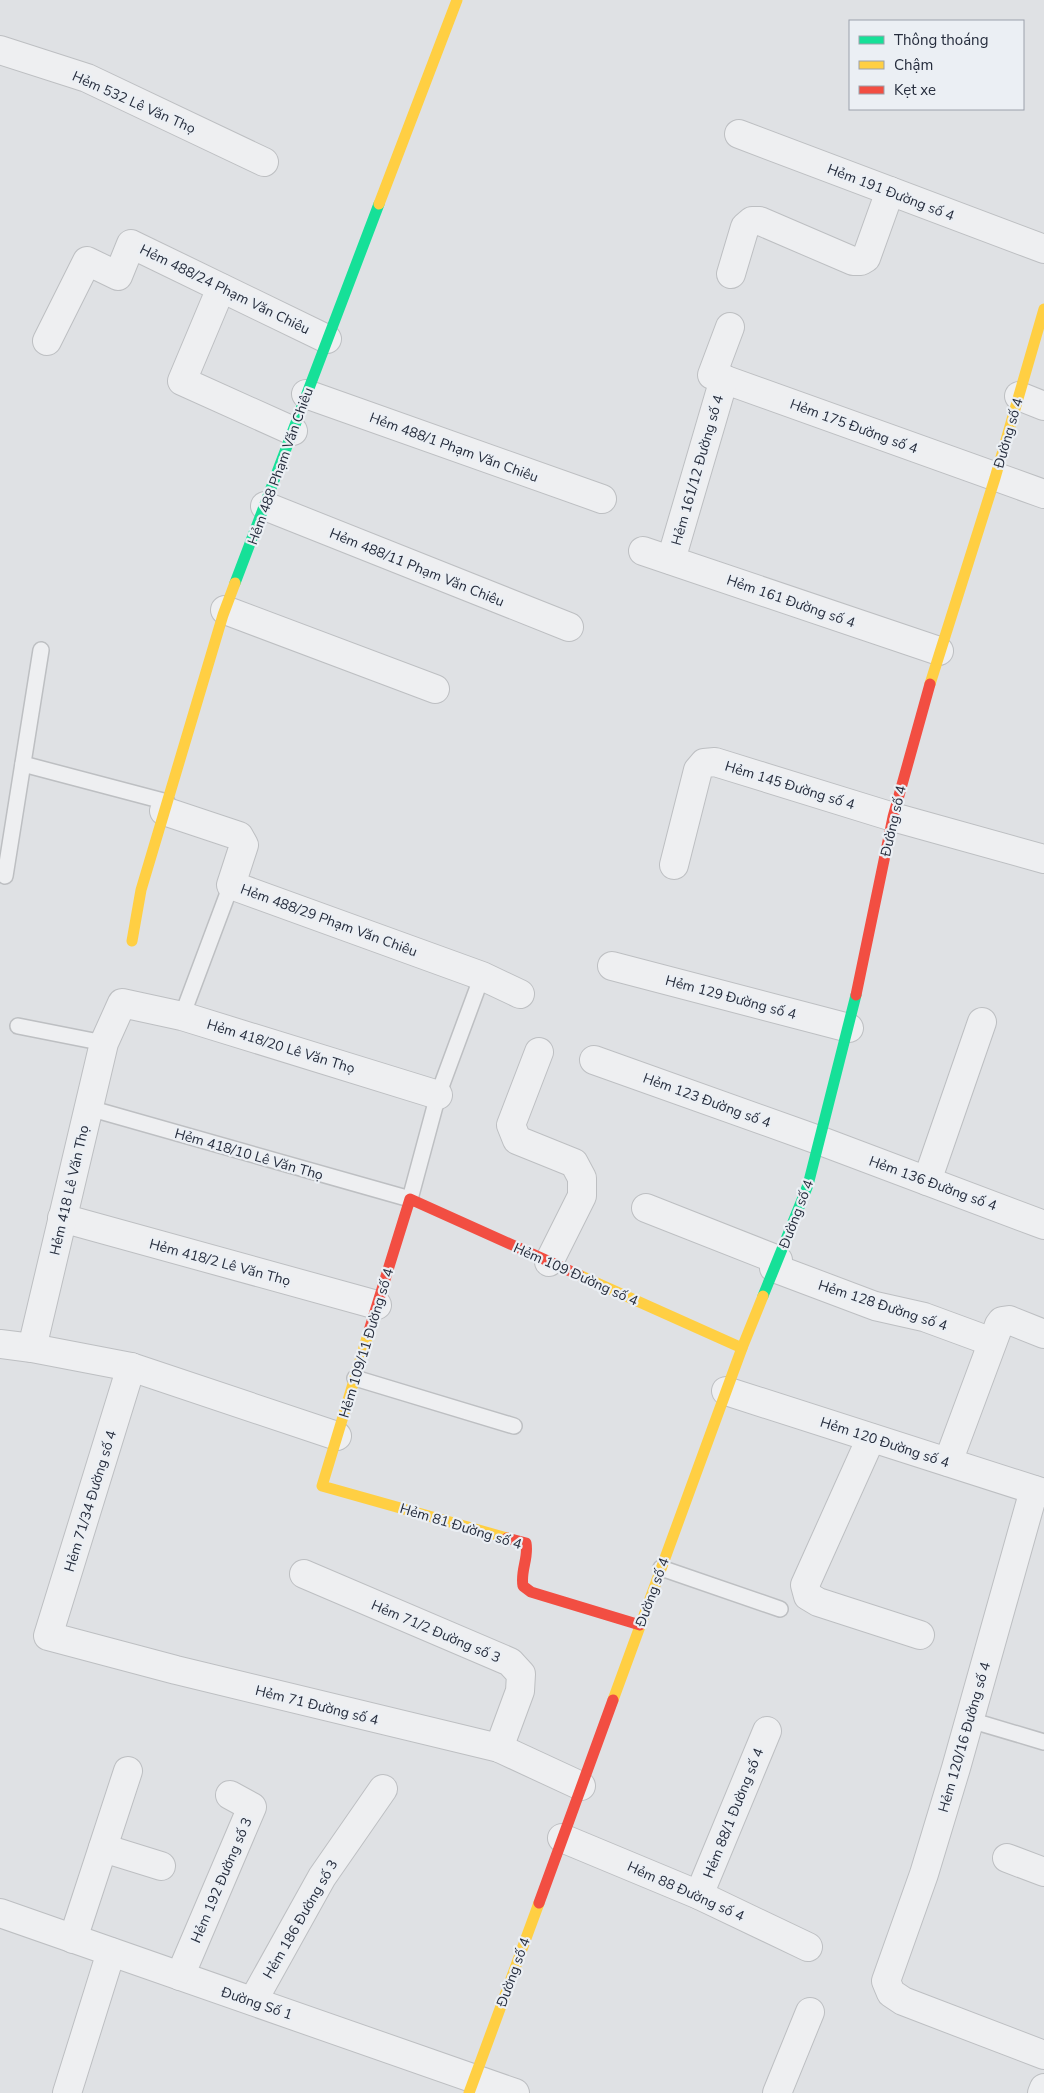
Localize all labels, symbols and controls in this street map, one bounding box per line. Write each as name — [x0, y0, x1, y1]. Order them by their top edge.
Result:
legend — [849, 20, 1024, 110]
text: Thông thoáng — [894, 30, 988, 50]
text: Chậm — [894, 55, 933, 75]
street label: Hẻm 532 Lê Văn Thọ — [69, 67, 199, 138]
text: Kẹt xe — [894, 80, 936, 100]
street label: Hẻm 191 Đường số 4 — [825, 159, 957, 225]
street label: Hẻm 488/24 Phạm Văn Chiêu — [137, 240, 313, 339]
street label: Hẻm 488 Phạm Văn Chiêu — [243, 385, 318, 547]
street label: Hẻm 161/12 Đường số 4 — [667, 393, 728, 548]
street label: Hẻm 175 Đường số 4 — [787, 394, 920, 458]
street label: Đường số 4 — [989, 396, 1028, 471]
street label: Hẻm 488/1 Phạm Văn Chiêu — [367, 408, 541, 487]
street label: Hẻm 488/11 Phạm Văn Chiêu — [327, 524, 507, 611]
street label: Hẻm 161 Đường số 4 — [724, 571, 858, 632]
street label: Hẻm 145 Đường số 4 — [723, 757, 857, 814]
street label: Đường số 4 — [876, 784, 911, 859]
street label: Hẻm 488/29 Phạm Văn Chiêu — [238, 880, 420, 961]
street label: Hẻm 129 Đường số 4 — [663, 971, 798, 1024]
street label: Hẻm 418/20 Lê Văn Thọ — [205, 1015, 357, 1078]
street label: Hẻm 123 Đường số 4 — [640, 1068, 773, 1132]
street label: Hẻm 418 Lê Văn Thọ — [45, 1123, 94, 1257]
street label: Hẻm 418/10 Lê Văn Thọ — [172, 1124, 326, 1185]
street label: Hẻm 136 Đường số 4 — [866, 1151, 999, 1215]
street label: Đường số 4 — [774, 1177, 818, 1252]
street label: Hẻm 418/2 Lê Văn Thọ — [147, 1234, 293, 1291]
street label: Hẻm 109 Đường số 4 — [510, 1238, 641, 1311]
street label: Hẻm 109/11 Đường số 4 — [335, 1266, 398, 1420]
street label: Hẻm 128 Đường số 4 — [816, 1276, 950, 1335]
street label: Hẻm 120 Đường số 4 — [818, 1413, 952, 1472]
street label: Hẻm 71/34 Đường số 4 — [60, 1428, 121, 1574]
street label: Hẻm 81 Đường số 4 — [398, 1499, 524, 1554]
street label: Đường số 4 — [631, 1555, 674, 1630]
street label: Hẻm 71/2 Đường số 3 — [368, 1596, 503, 1667]
street label: Hẻm 120/16 Đường số 4 — [934, 1660, 995, 1815]
street label: Hẻm 71 Đường số 4 — [253, 1681, 380, 1730]
street label: Hẻm 88/1 Đường số 4 — [699, 1745, 768, 1881]
street label: Hẻm 192 Đường số 3 — [186, 1814, 257, 1946]
street label: Hẻm 186 Đường số 3 — [259, 1856, 342, 1982]
street label: Hẻm 88 Đường số 4 — [624, 1857, 747, 1926]
street label: Đường số 4 — [492, 1935, 535, 2010]
street label: Đường Số 1 — [218, 1982, 295, 2025]

